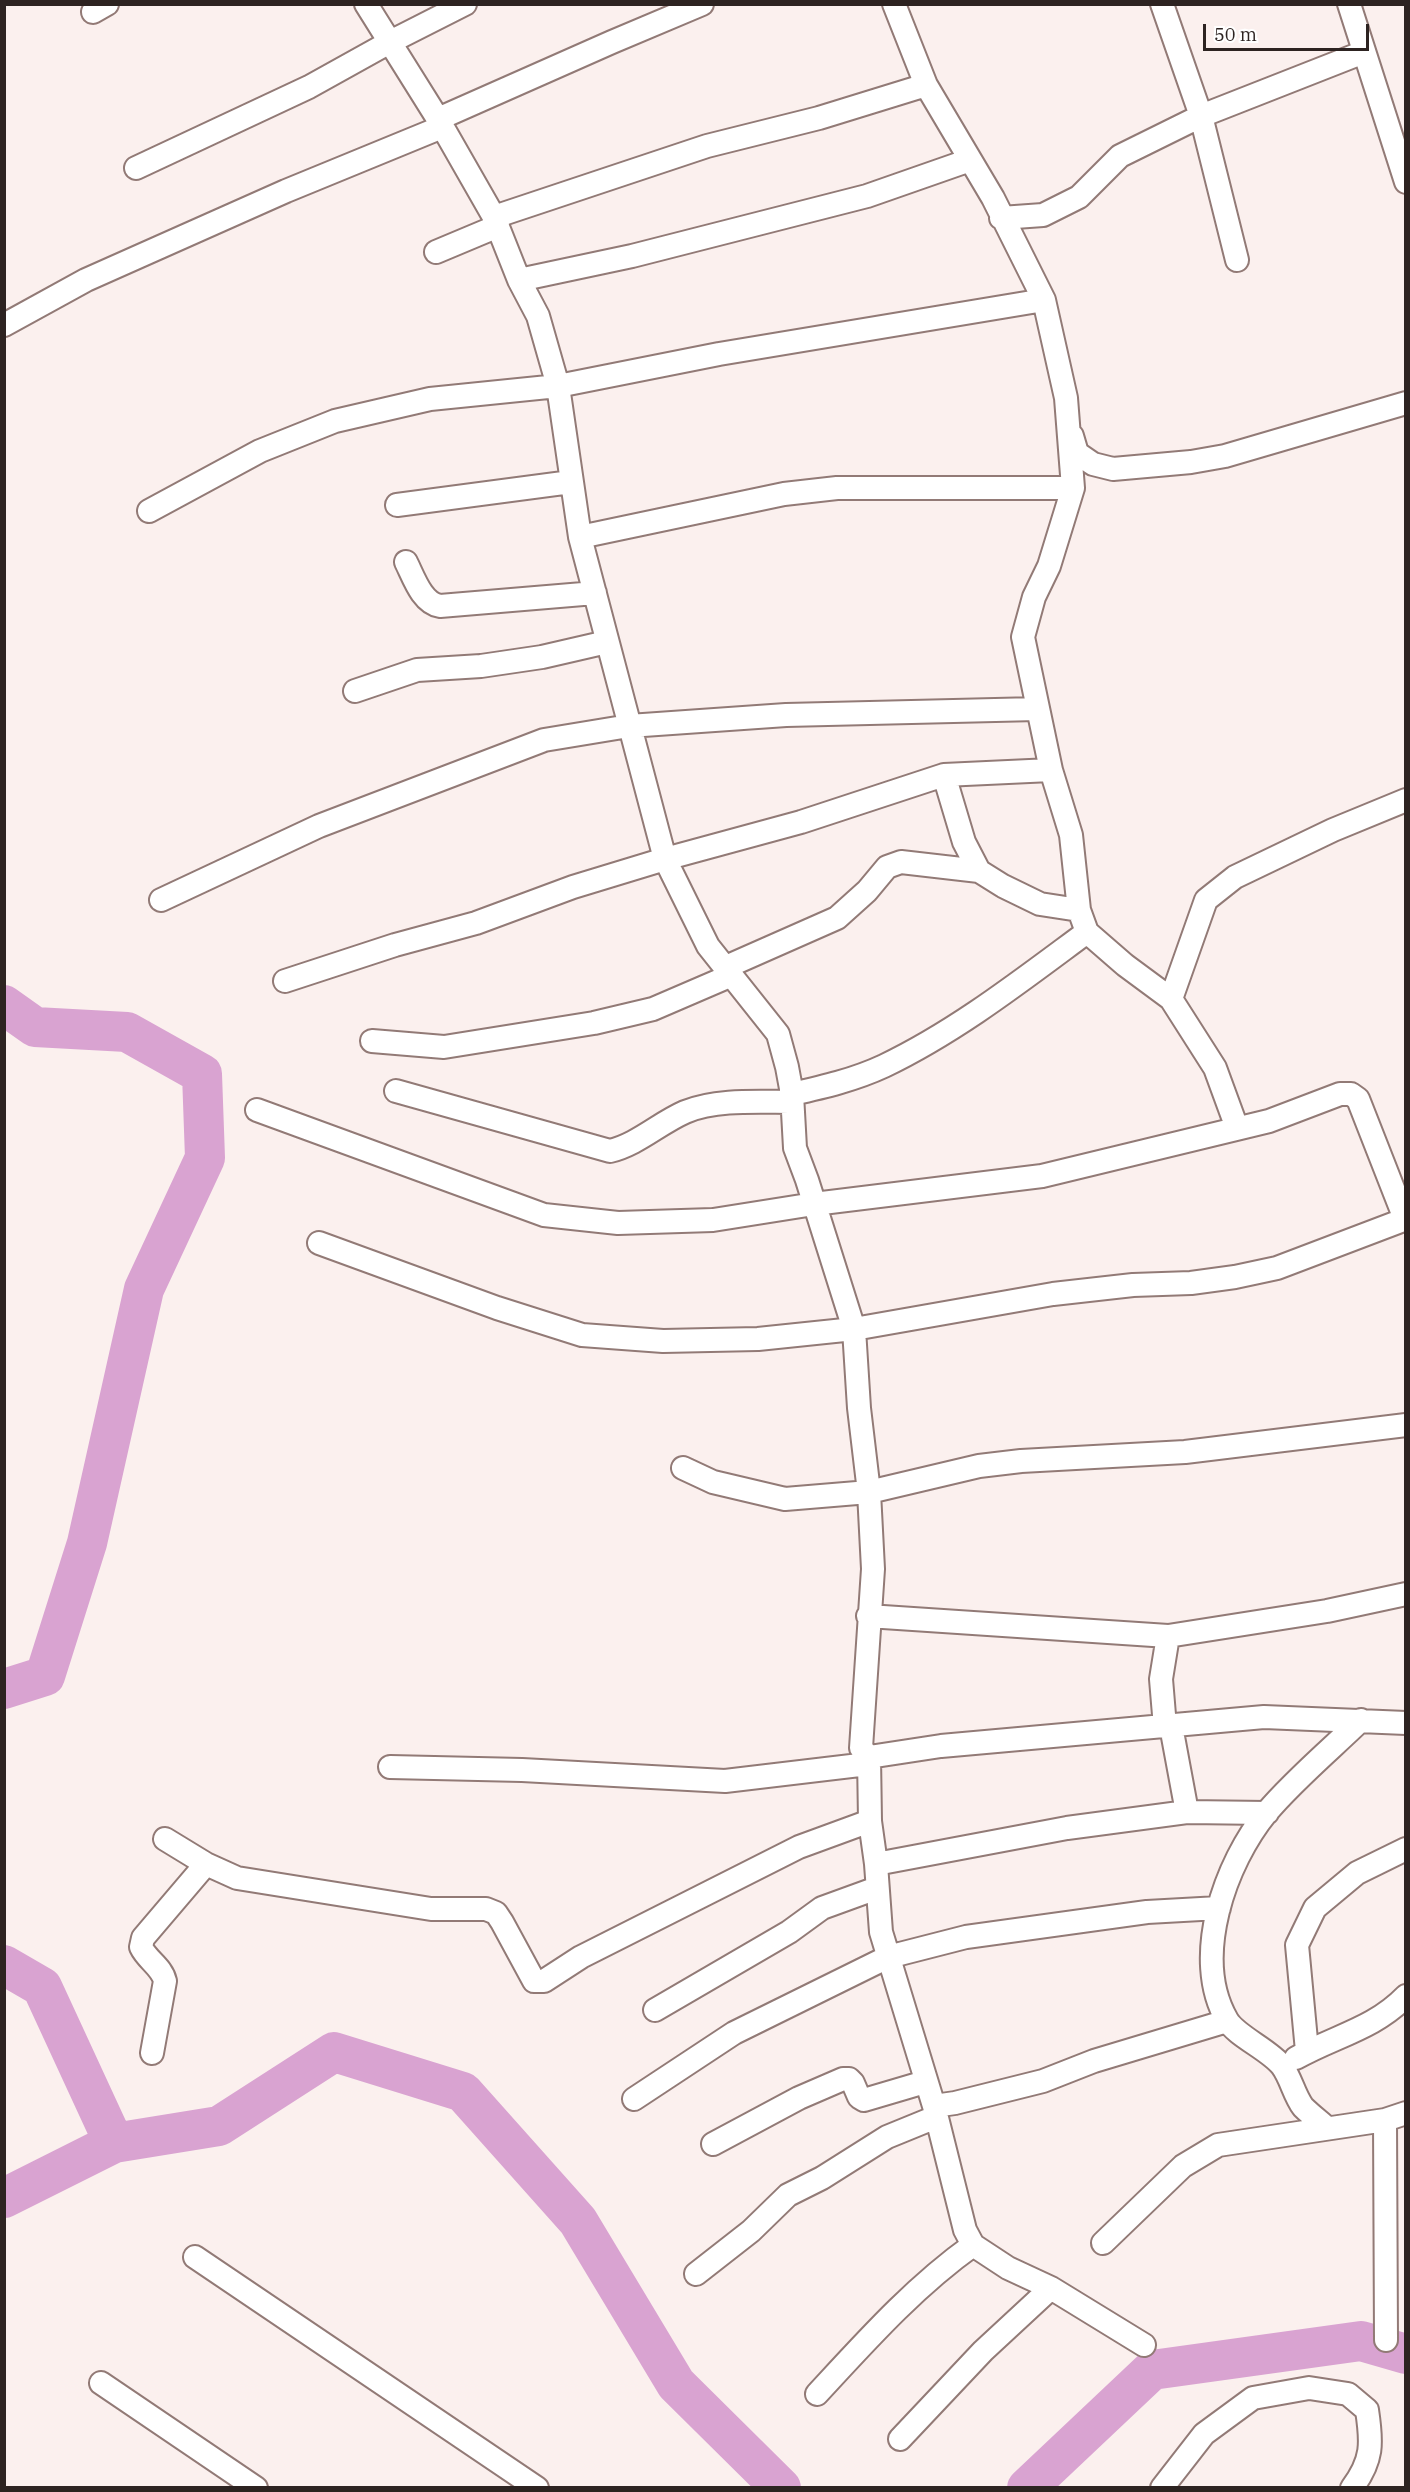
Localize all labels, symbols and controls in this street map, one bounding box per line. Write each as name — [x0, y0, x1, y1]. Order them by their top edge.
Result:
scale bar — [1206, 12, 1372, 50]
text: 50 m — [1214, 23, 1257, 46]

